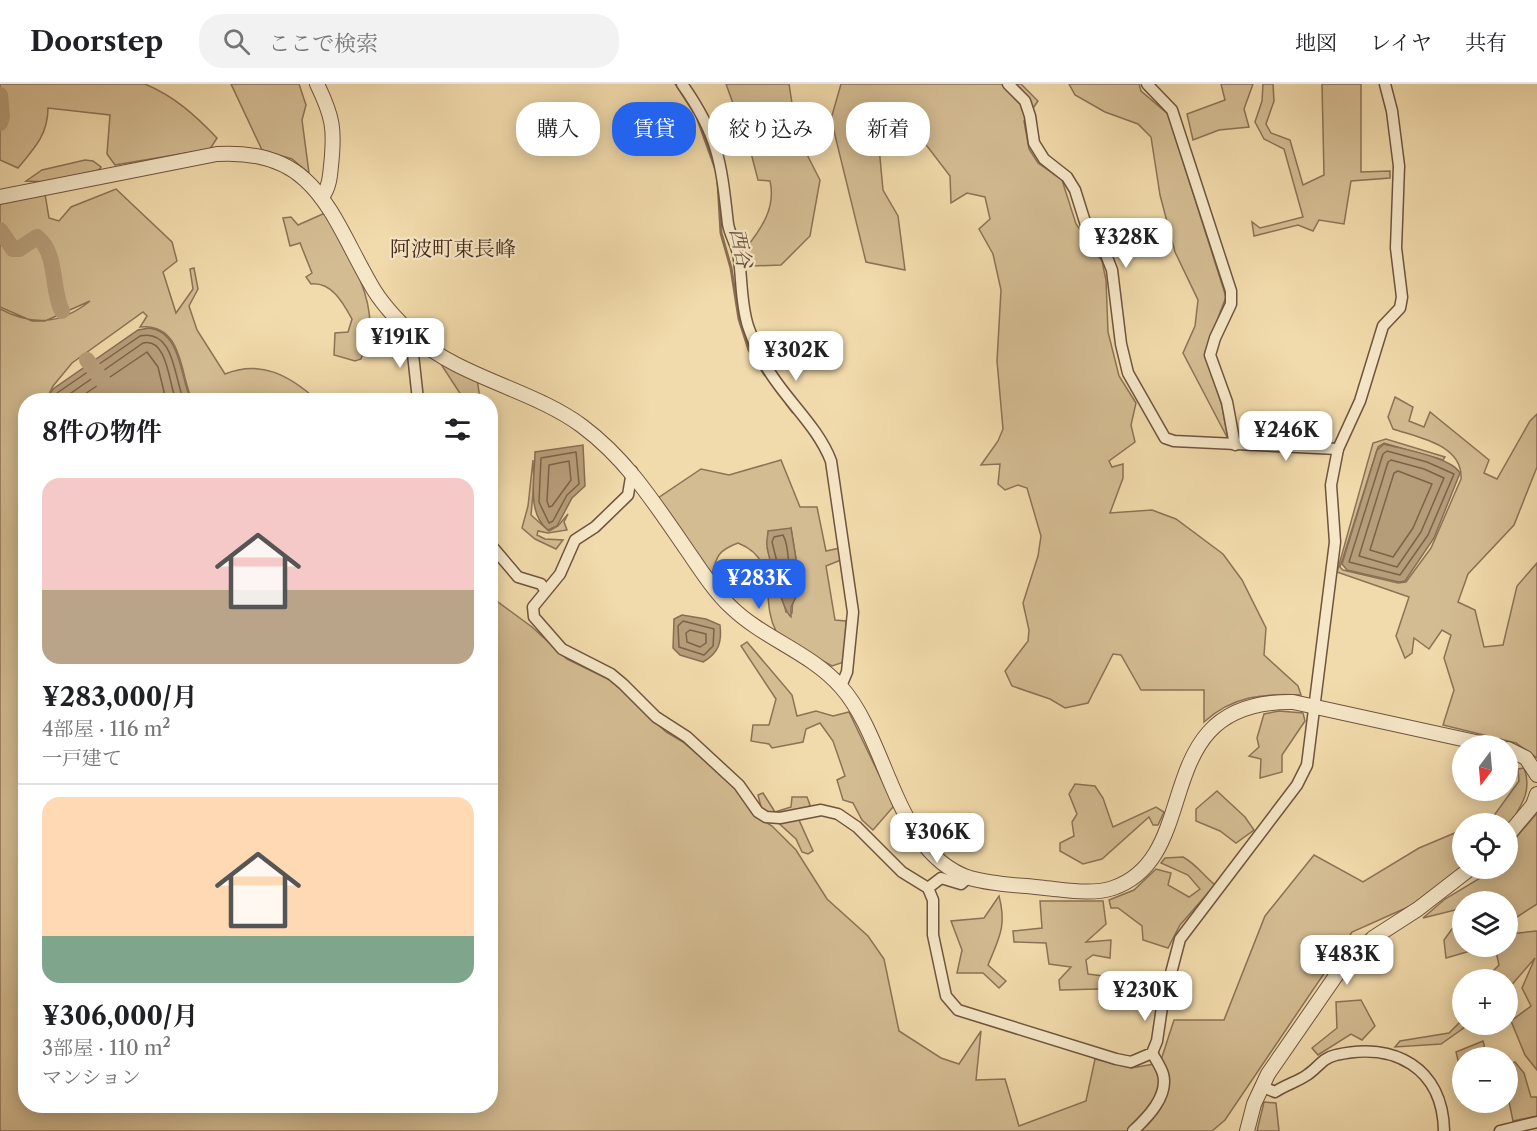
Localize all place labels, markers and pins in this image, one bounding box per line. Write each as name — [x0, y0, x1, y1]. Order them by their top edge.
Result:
pin: ¥328K — [1084, 218, 1168, 269]
pin: ¥191K — [358, 318, 442, 369]
pin: ¥302K — [754, 331, 838, 382]
pin: ¥246K — [1244, 411, 1328, 462]
pin: ¥283K — [717, 559, 801, 610]
pin: ¥306K — [895, 813, 979, 864]
pin: ¥483K — [1305, 935, 1389, 986]
pin: ¥230K — [1103, 971, 1187, 1022]

